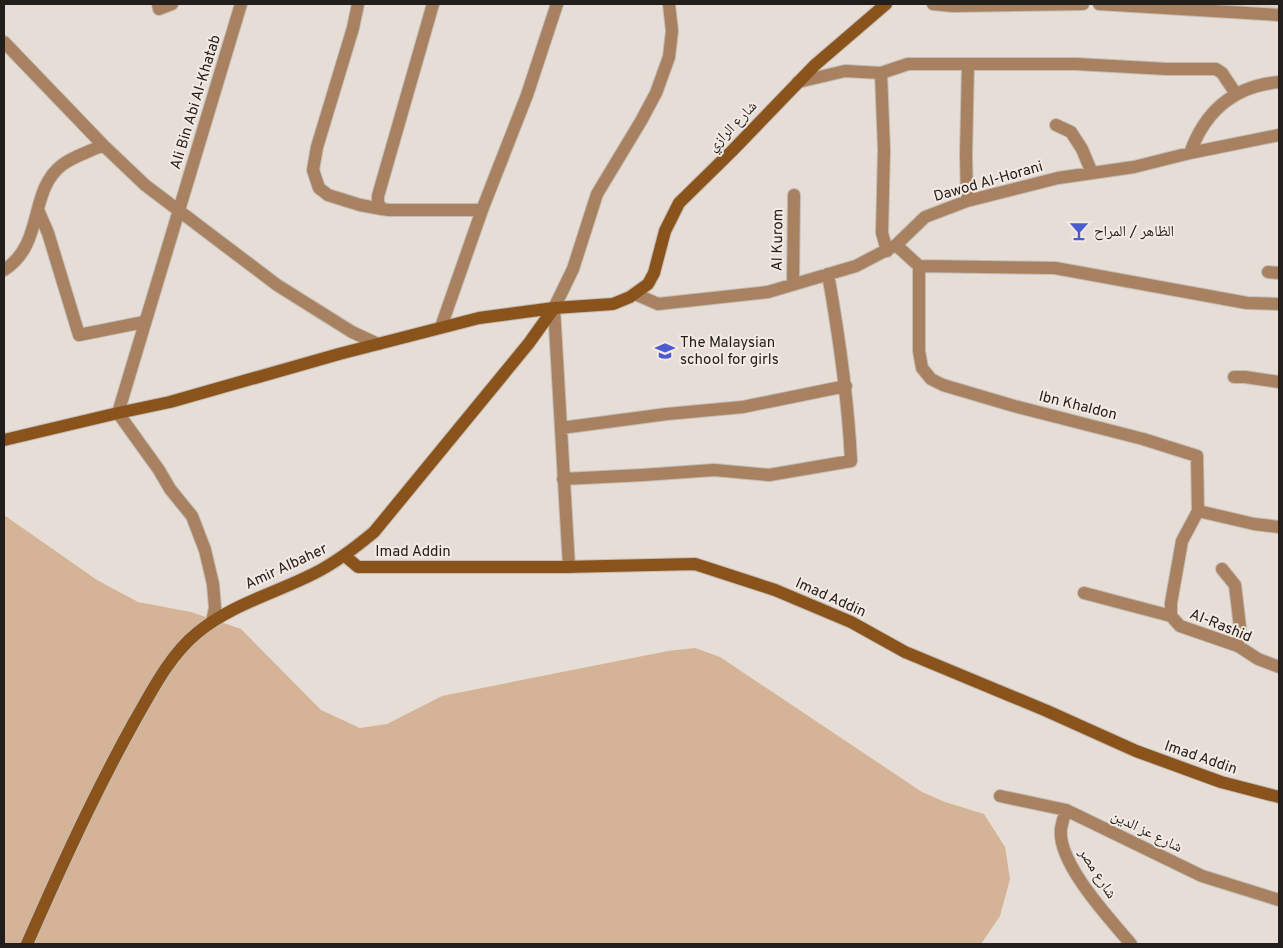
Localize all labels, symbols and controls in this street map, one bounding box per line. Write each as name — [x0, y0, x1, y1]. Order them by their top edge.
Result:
street label: Ali Bin Abi Al-Khatab — [167, 33, 226, 172]
street label: شارع الرازي — [704, 98, 763, 157]
street label: Dawod Al-Horani — [932, 158, 1045, 207]
street label: Al Kurom — [768, 209, 789, 271]
bar icon: الظاهر / المراح — [1068, 220, 1090, 242]
place label: الظاهر / المراح — [1094, 223, 1174, 242]
place label: The Malaysian school for girls — [680, 334, 779, 370]
school or university icon: The Malaysian school for girls — [654, 340, 676, 362]
street label: Ibn Khaldon — [1037, 388, 1119, 425]
street label: Amir Albaher — [242, 540, 331, 595]
street label: Imad Addin — [375, 543, 451, 562]
street label: Imad Addin — [792, 574, 869, 622]
street label: Al-Rashid — [1187, 605, 1254, 647]
street label: Imad Addin — [1162, 737, 1239, 780]
street label: شارع عز الدين — [1108, 807, 1185, 858]
street label: شارع مصر — [1073, 844, 1120, 903]

